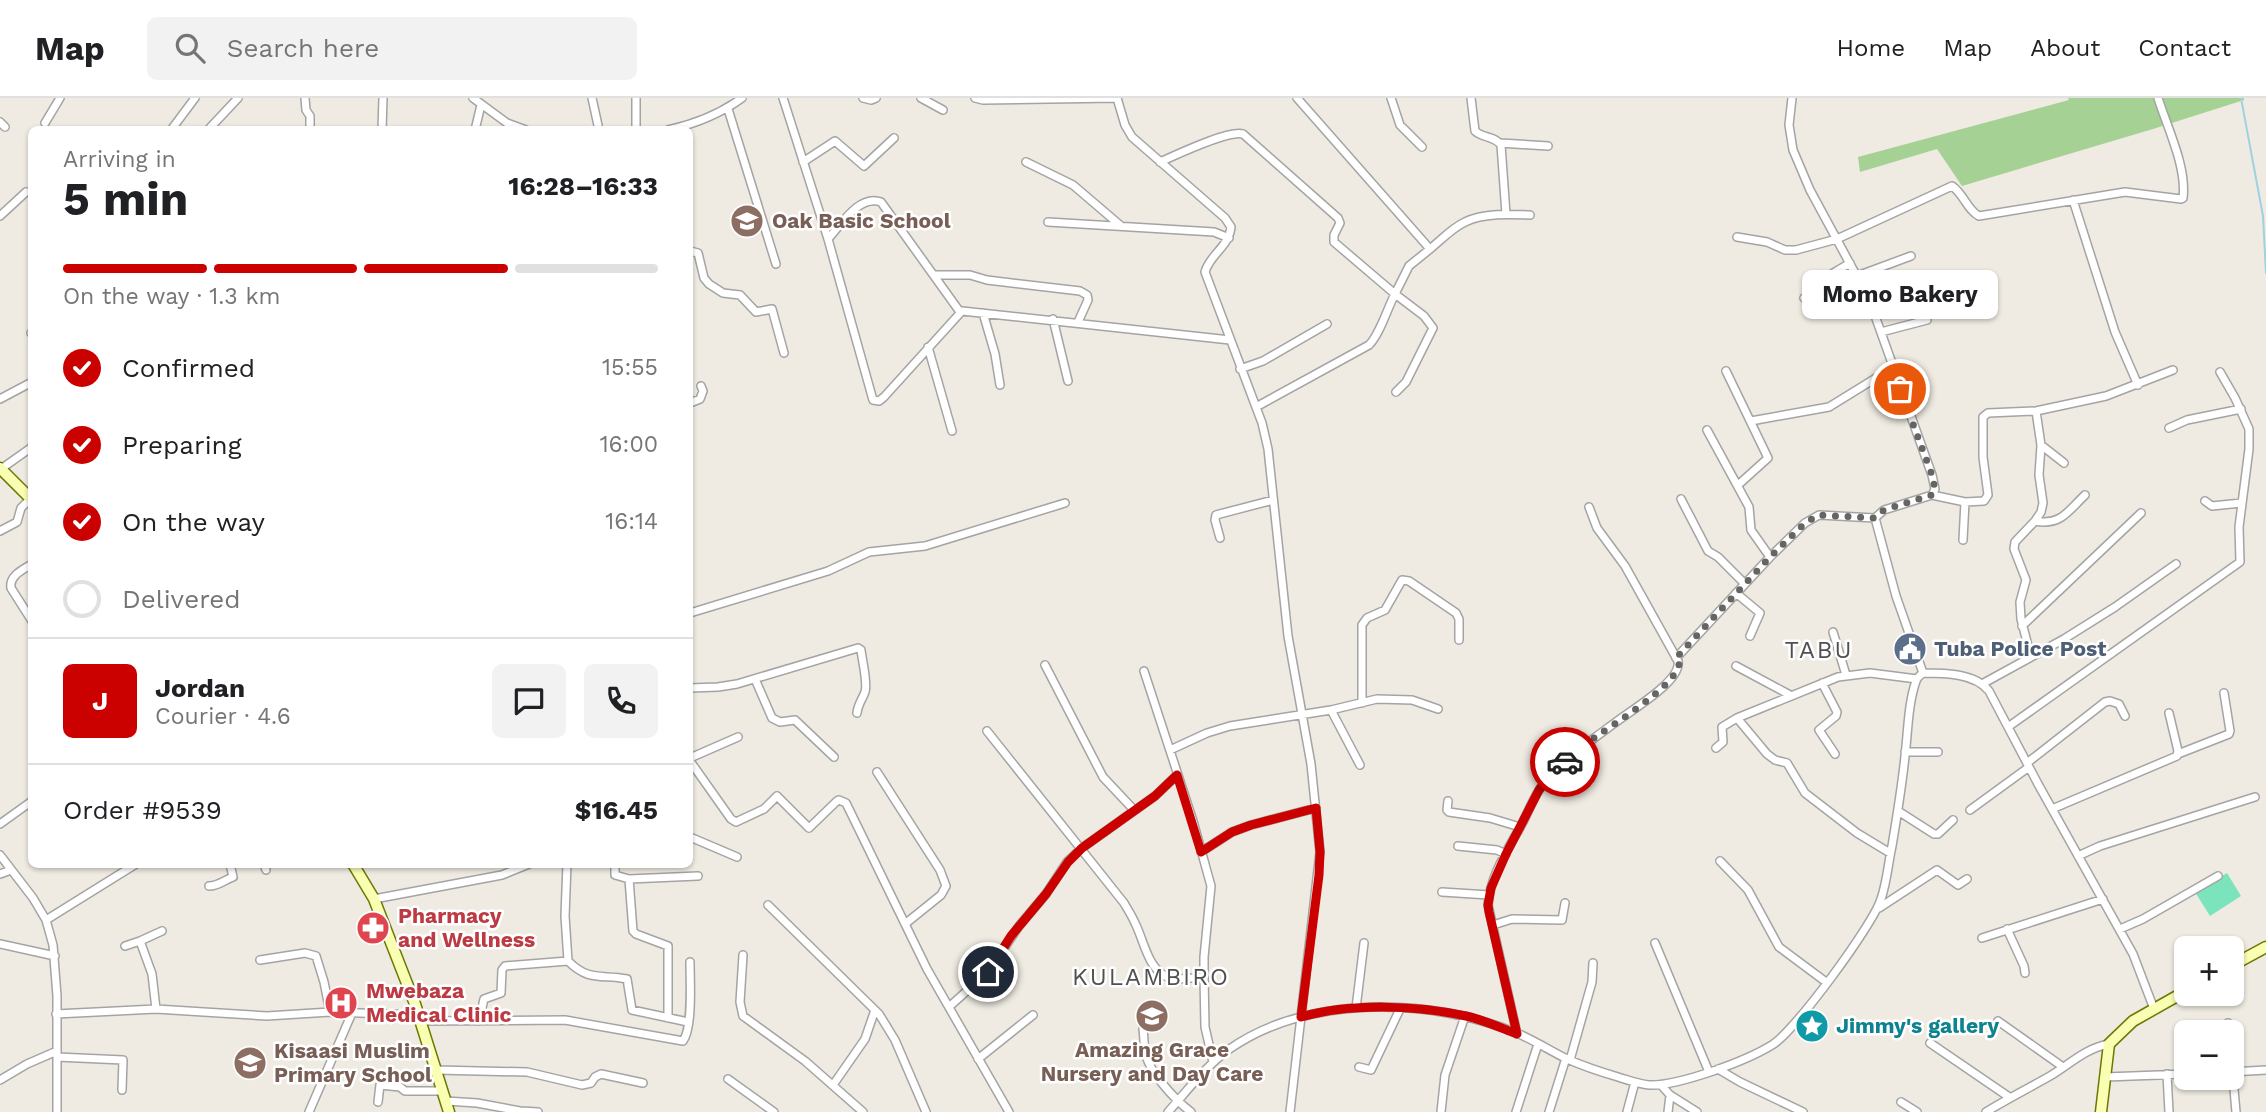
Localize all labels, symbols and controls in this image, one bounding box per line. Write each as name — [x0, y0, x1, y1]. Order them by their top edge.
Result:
search box — [147, 17, 637, 80]
text: Map — [35, 29, 105, 68]
icon: search — [171, 29, 209, 67]
text: Search here — [227, 33, 379, 63]
text: Home — [1837, 34, 1905, 62]
text: Map — [1943, 34, 1992, 62]
text: About — [2030, 34, 2100, 62]
text: Contact — [2138, 34, 2231, 62]
text: Arriving in — [63, 146, 176, 173]
text: 16:28–16:33 — [508, 171, 658, 201]
text: 5 min — [63, 172, 188, 226]
school or university icon: Oak Basic School — [728, 202, 766, 240]
place label: Oak Basic School — [772, 208, 951, 233]
callout: Momo Bakery — [1802, 270, 1998, 319]
text: Momo Bakery — [1822, 281, 1978, 308]
text: On the way · 1.3 km — [63, 283, 281, 310]
icon: check — [63, 349, 101, 387]
text: Confirmed — [122, 353, 255, 383]
text: 15:55 — [602, 354, 658, 381]
pin — [1870, 359, 1930, 419]
icon: bag — [1881, 370, 1919, 408]
icon: check — [63, 426, 101, 464]
text: Preparing — [122, 430, 242, 460]
text: 16:00 — [600, 431, 658, 458]
icon: check — [63, 503, 101, 541]
text: On the way — [122, 507, 265, 537]
text: 16:14 — [605, 508, 658, 535]
text: Delivered — [122, 584, 241, 614]
public building icon: Tuba Police Post — [1891, 630, 1929, 668]
district label: TABU — [1785, 636, 1853, 664]
place label: Tuba Police Post — [1934, 636, 2106, 661]
button: chat — [492, 664, 566, 738]
button: phone — [584, 664, 658, 738]
text: Jordan — [155, 673, 245, 703]
text: J — [92, 686, 108, 716]
text: Courier · 4.6 — [155, 703, 291, 730]
courier — [1530, 727, 1600, 797]
icon: car — [1546, 743, 1584, 781]
text: Order #9539 — [63, 795, 222, 825]
text: $16.45 — [575, 795, 658, 825]
place label: Pharmacy and Wellness — [398, 903, 535, 952]
pharmacy icon: Pharmacy and Wellness — [354, 909, 392, 947]
map controls — [2174, 936, 2244, 1090]
button: + — [2174, 936, 2244, 1006]
pin — [958, 942, 1018, 1002]
icon: home — [969, 953, 1007, 991]
district label: KULAMBIRO — [1072, 963, 1230, 991]
place label: Mwebaza Medical Clinic — [366, 978, 512, 1027]
hospital icon: Mwebaza Medical Clinic — [322, 984, 360, 1022]
school or university icon: Amazing Grace Nursery and Day Care — [1133, 997, 1171, 1035]
place icon: Jimmy's gallery — [1793, 1007, 1831, 1045]
place label: Jimmy's gallery — [1836, 1013, 1999, 1038]
button: − — [2174, 1020, 2244, 1090]
place label: Amazing Grace Nursery and Day Care — [1041, 1037, 1263, 1086]
place label: Kisaasi Muslim Primary School — [274, 1038, 432, 1087]
school or university icon: Kisaasi Muslim Primary School — [231, 1044, 269, 1082]

